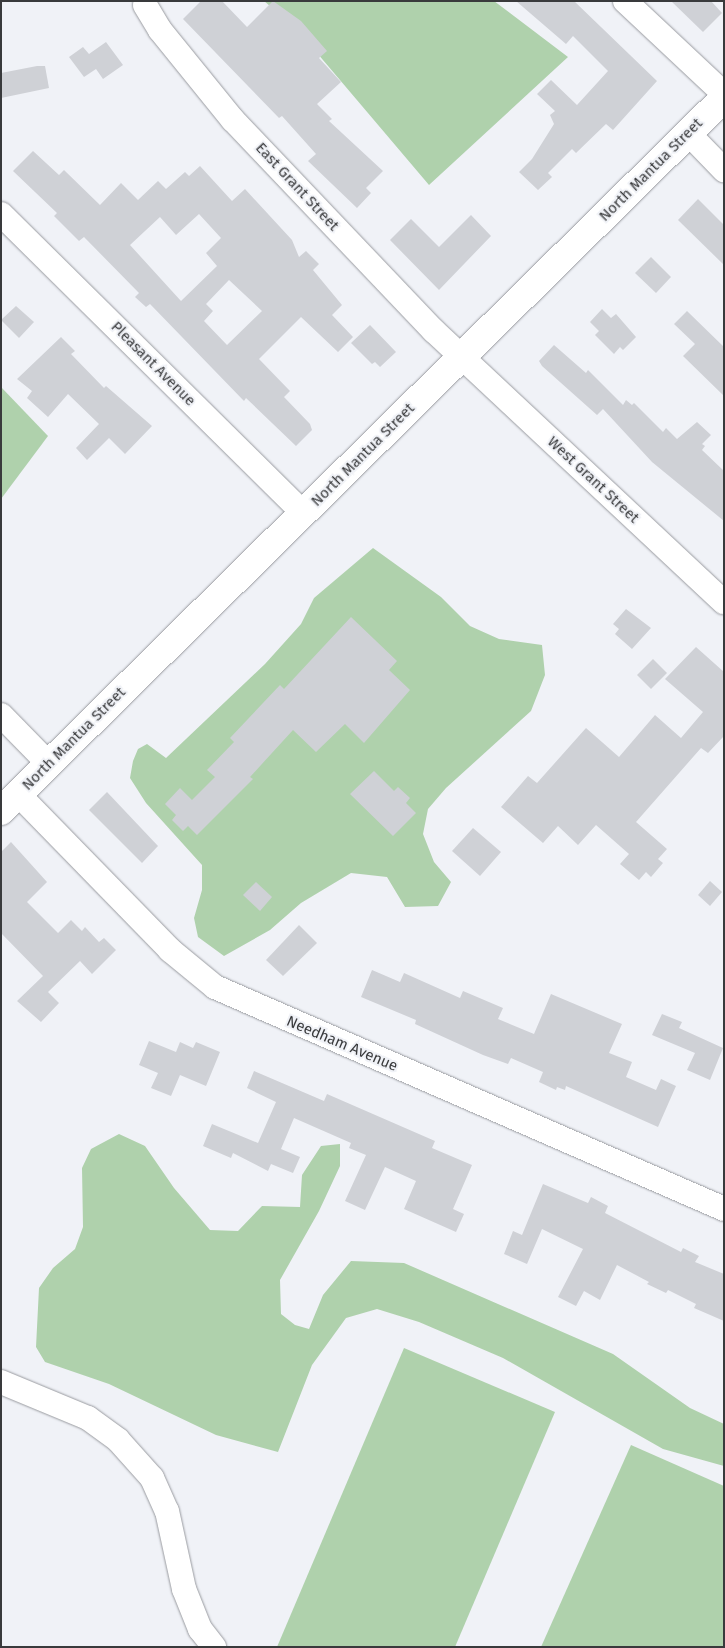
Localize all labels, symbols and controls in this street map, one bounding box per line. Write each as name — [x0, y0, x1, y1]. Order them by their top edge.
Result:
street label: North Mantua Street — [596, 115, 706, 225]
street label: East Grant Street — [252, 139, 342, 235]
street label: Pleasant Avenue — [107, 318, 199, 410]
street label: North Mantua Street — [308, 400, 418, 510]
street label: West Grant Street — [544, 433, 642, 527]
street label: North Mantua Street — [19, 684, 129, 794]
street label: Needham Avenue — [284, 1012, 400, 1076]

